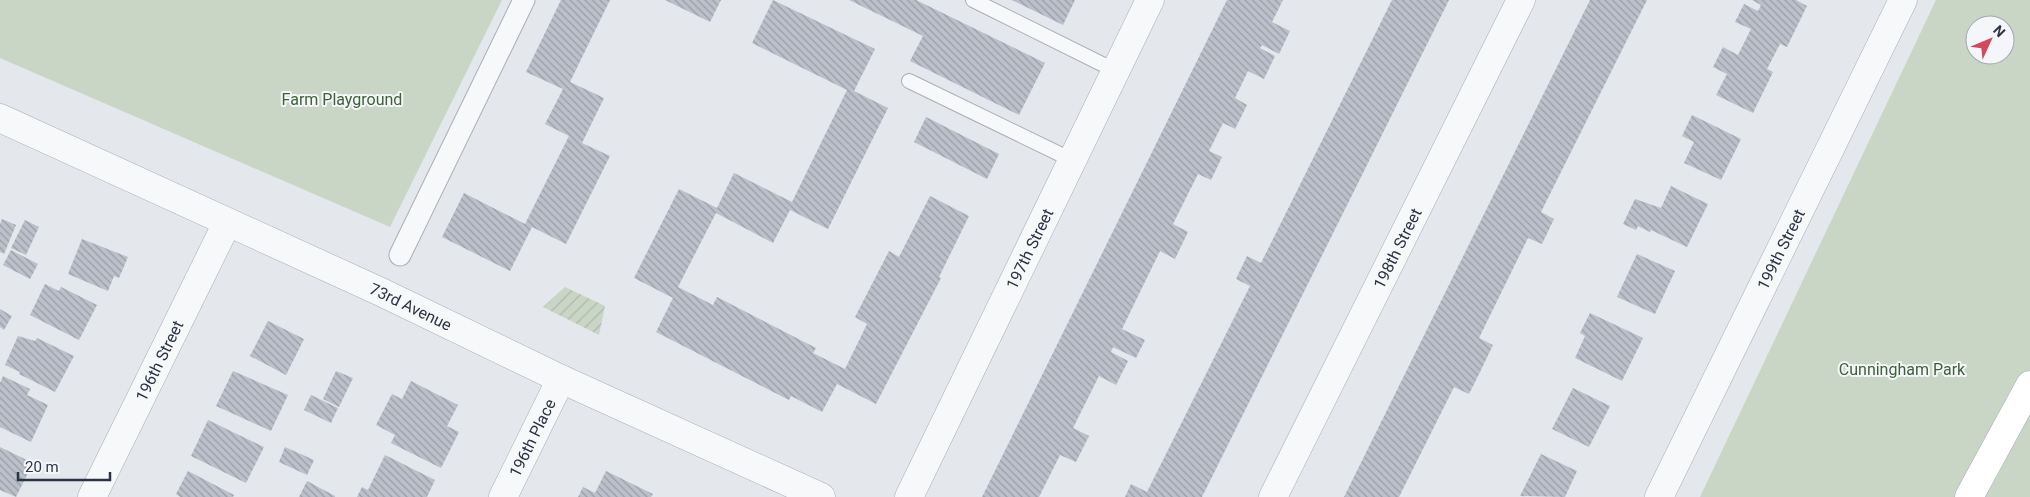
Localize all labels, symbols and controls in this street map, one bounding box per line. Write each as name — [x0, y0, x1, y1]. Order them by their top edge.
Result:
north arrow — [1965, 15, 2015, 65]
text: N — [1990, 22, 2009, 40]
park label: Farm Playground — [282, 90, 402, 109]
street label: 197th Street — [1002, 205, 1057, 292]
street label: 198th Street — [1369, 205, 1425, 292]
street label: 199th Street — [1753, 206, 1808, 293]
street label: 73rd Avenue — [367, 279, 455, 334]
street label: 196th Street — [131, 317, 187, 404]
park label: Cunningham Park — [1839, 360, 1966, 379]
street label: 196th Place — [505, 396, 559, 480]
scale bar — [18, 450, 110, 482]
text: 20 m — [25, 458, 59, 476]

